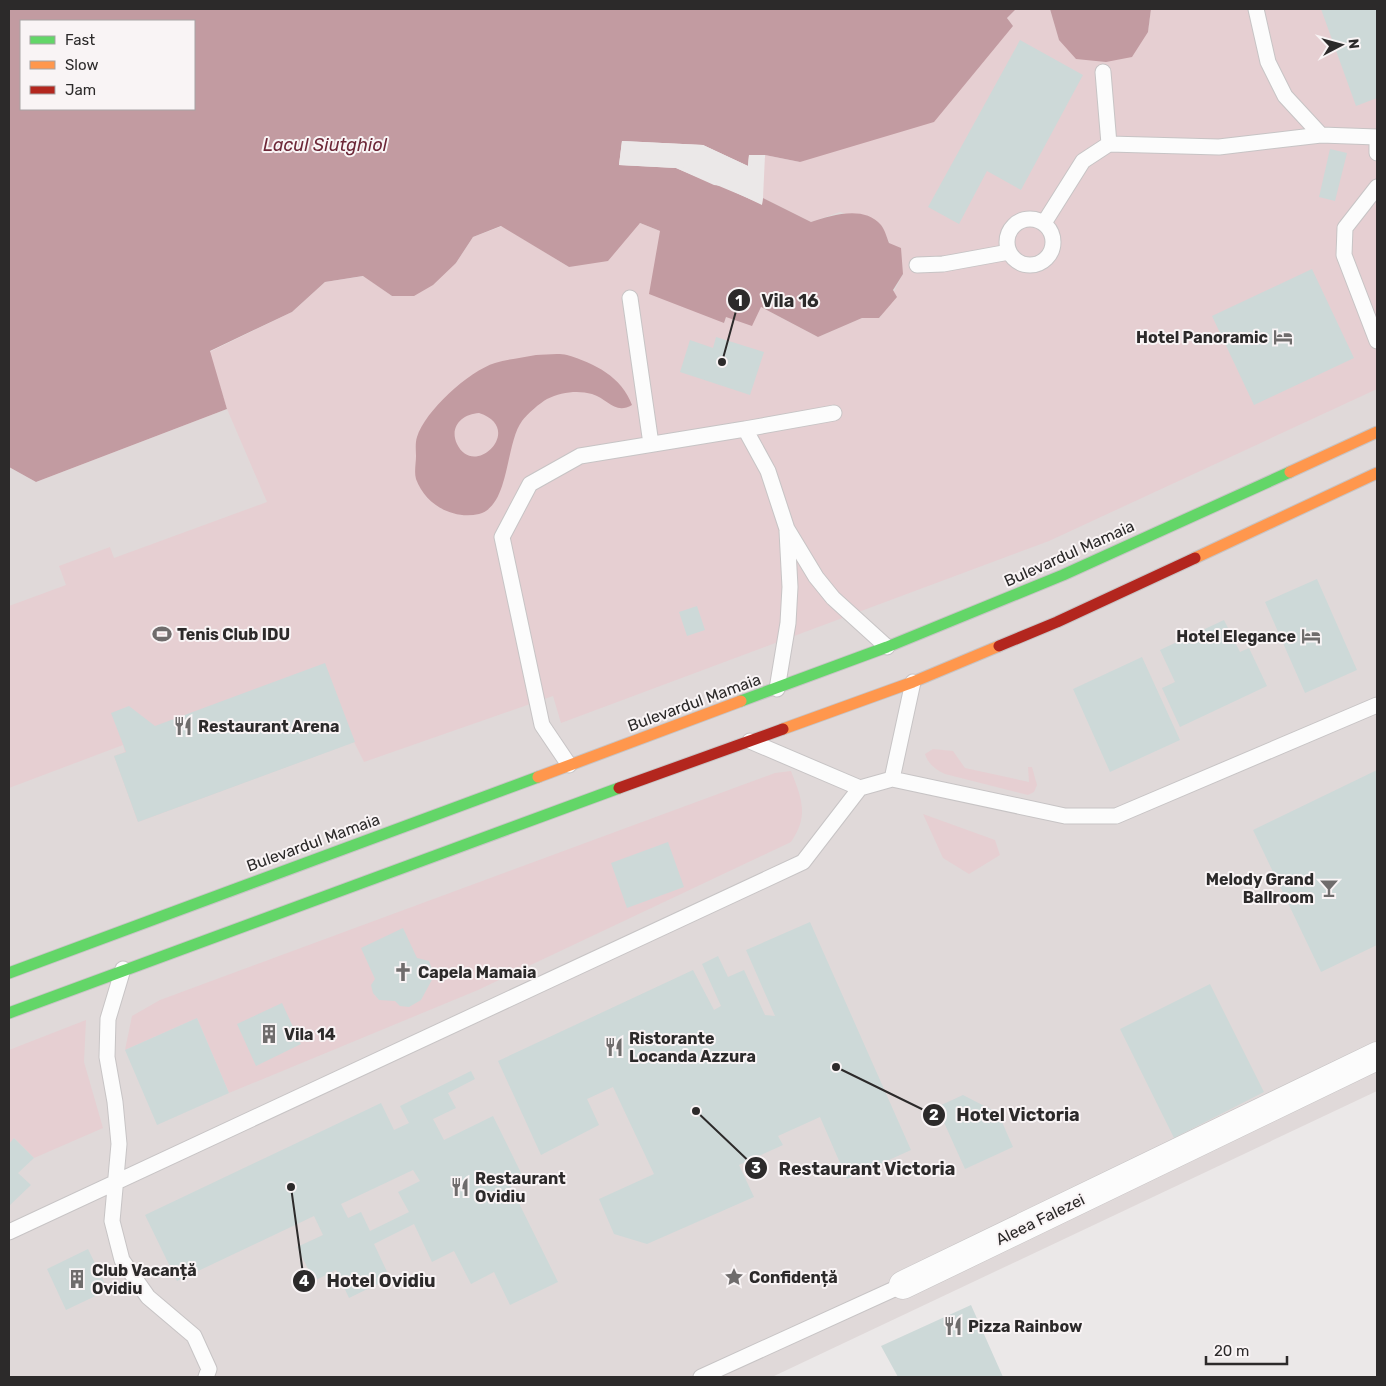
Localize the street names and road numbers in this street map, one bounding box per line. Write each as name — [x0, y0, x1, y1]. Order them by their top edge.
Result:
street label: Bulevardul Mamaia — [1001, 516, 1137, 591]
street label: Bulevardul Mamaia — [625, 670, 763, 735]
street label: Bulevardul Mamaia — [244, 810, 382, 875]
street label: Aleea Falezei — [993, 1190, 1088, 1249]

